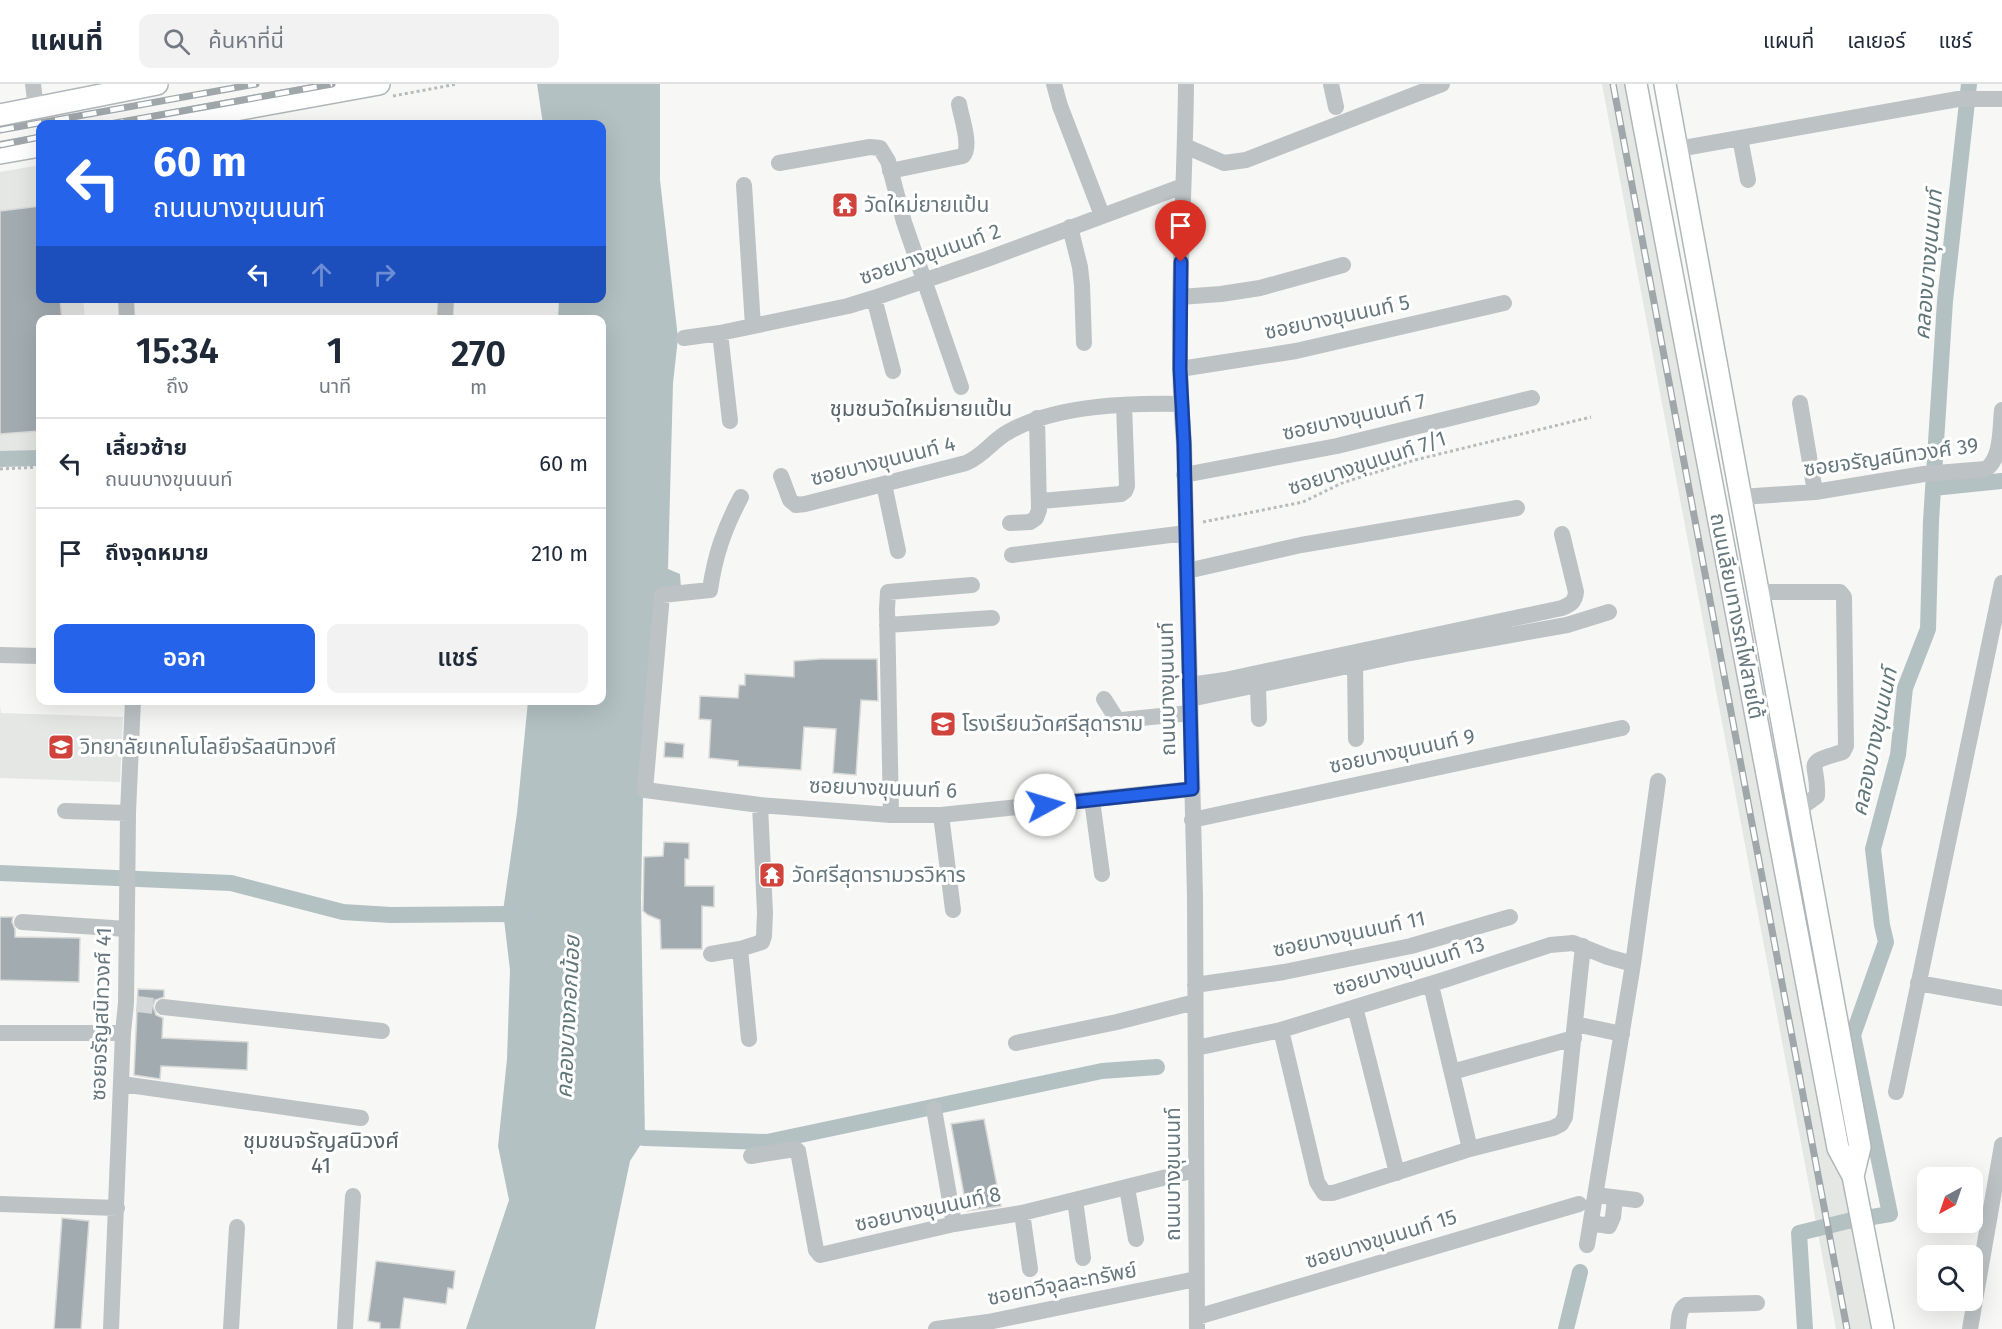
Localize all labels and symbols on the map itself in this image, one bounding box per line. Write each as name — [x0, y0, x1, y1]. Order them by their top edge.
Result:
water label: คลองบางขุนนนท์ — [1908, 185, 1948, 341]
temple icon: วัดใหม่ยายแป้น — [830, 190, 860, 220]
place label: วัดใหม่ยายแป้น — [864, 192, 989, 218]
pin — [1155, 200, 1206, 262]
street label: ซอยบางขุนนนท์ 2 — [856, 218, 1004, 290]
street label: ซอยบางขุนนนท์ 5 — [1262, 289, 1412, 345]
street label: ซอยบางขุนนนท์ 7 — [1280, 388, 1428, 446]
district label: ชุมชนวัดใหม่ยายแป้น — [830, 395, 1012, 422]
street label: ซอยบางขุนนนท์ 7/1 — [1285, 425, 1449, 501]
street label: ซอยบางขุนนนท์ 4 — [808, 430, 958, 492]
street label: ซอยจรัญสนิทวงศ์ 39 — [1802, 432, 1980, 482]
street label: ถนนเลียบทางรถไฟสายใต้ — [1704, 511, 1770, 721]
street label: ถนนบางขุนนนท์ — [1153, 622, 1181, 756]
water label: คลองบางขุนนนท์ — [1845, 662, 1904, 818]
school or university icon: โรงเรียนวัดศรีสุดาราม — [928, 709, 958, 739]
place label: โรงเรียนวัดศรีสุดาราม — [962, 711, 1143, 737]
street label: ซอยบางขุนนนท์ 9 — [1327, 723, 1477, 779]
school or university icon: วิทยาลัยเทคโนโลยีจรัลสนิทวงศ์ — [46, 732, 76, 762]
place label: วิทยาลัยเทคโนโลยีจรัลสนิทวงศ์ — [80, 734, 336, 760]
street label: ซอยบางขุนนนท์ 6 — [808, 772, 958, 804]
position arrow — [1013, 773, 1077, 837]
temple icon: วัดศรีสุดารามวรวิหาร — [757, 860, 787, 890]
place label: วัดศรีสุดารามวรวิหาร — [792, 862, 966, 888]
street label: ซอยบางขุนนนท์ 11 — [1270, 905, 1428, 963]
street label: ซอยจรัญสนิทวงศ์ 41 — [85, 927, 117, 1101]
street label: ซอยบางขุนนนท์ 13 — [1330, 931, 1488, 1001]
water label: คลองบางกอกน้อย — [550, 933, 586, 1099]
street label: ถนนบางขุนนนท์ — [1160, 1107, 1186, 1241]
district label: ชุมชนจรัญสนิวงศ์ 41 — [243, 1127, 399, 1179]
north arrow — [1917, 1167, 1983, 1233]
street label: ซอยบางขุนนนท์ 8 — [853, 1181, 1003, 1237]
street label: ซอยบางขุนนนท์ 15 — [1302, 1204, 1460, 1274]
street label: ซอยทวีจุลละทรัพย์ — [985, 1257, 1139, 1311]

